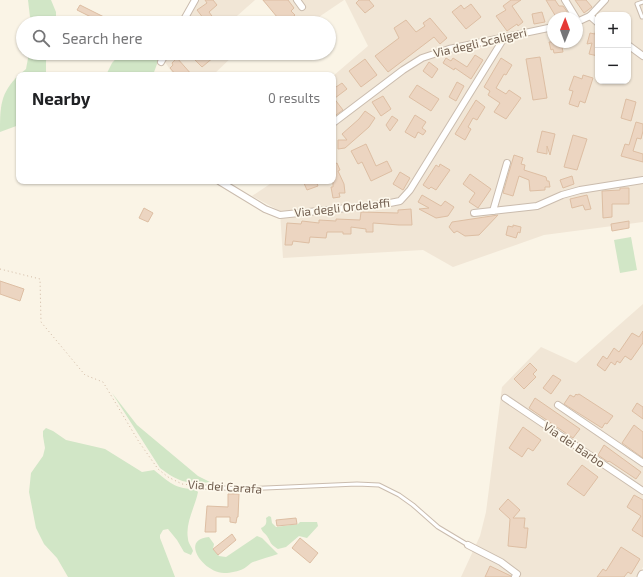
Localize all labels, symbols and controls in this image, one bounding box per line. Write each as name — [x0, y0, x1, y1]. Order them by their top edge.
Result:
north arrow — [547, 12, 583, 48]
map controls — [595, 12, 631, 84]
button: + — [595, 12, 631, 48]
search box — [16, 16, 336, 60]
street label: Via degli Scaligeri — [432, 24, 528, 60]
icon: search — [30, 27, 52, 49]
text: Search here — [62, 29, 143, 47]
button: − — [595, 48, 631, 84]
text: Nearby — [32, 88, 90, 108]
text: 0 results — [268, 90, 320, 106]
street label: Via degli Ordelaffi — [293, 195, 390, 219]
street label: Via dei Barbo — [541, 419, 608, 470]
street label: Via dei Carafa — [187, 476, 263, 496]

